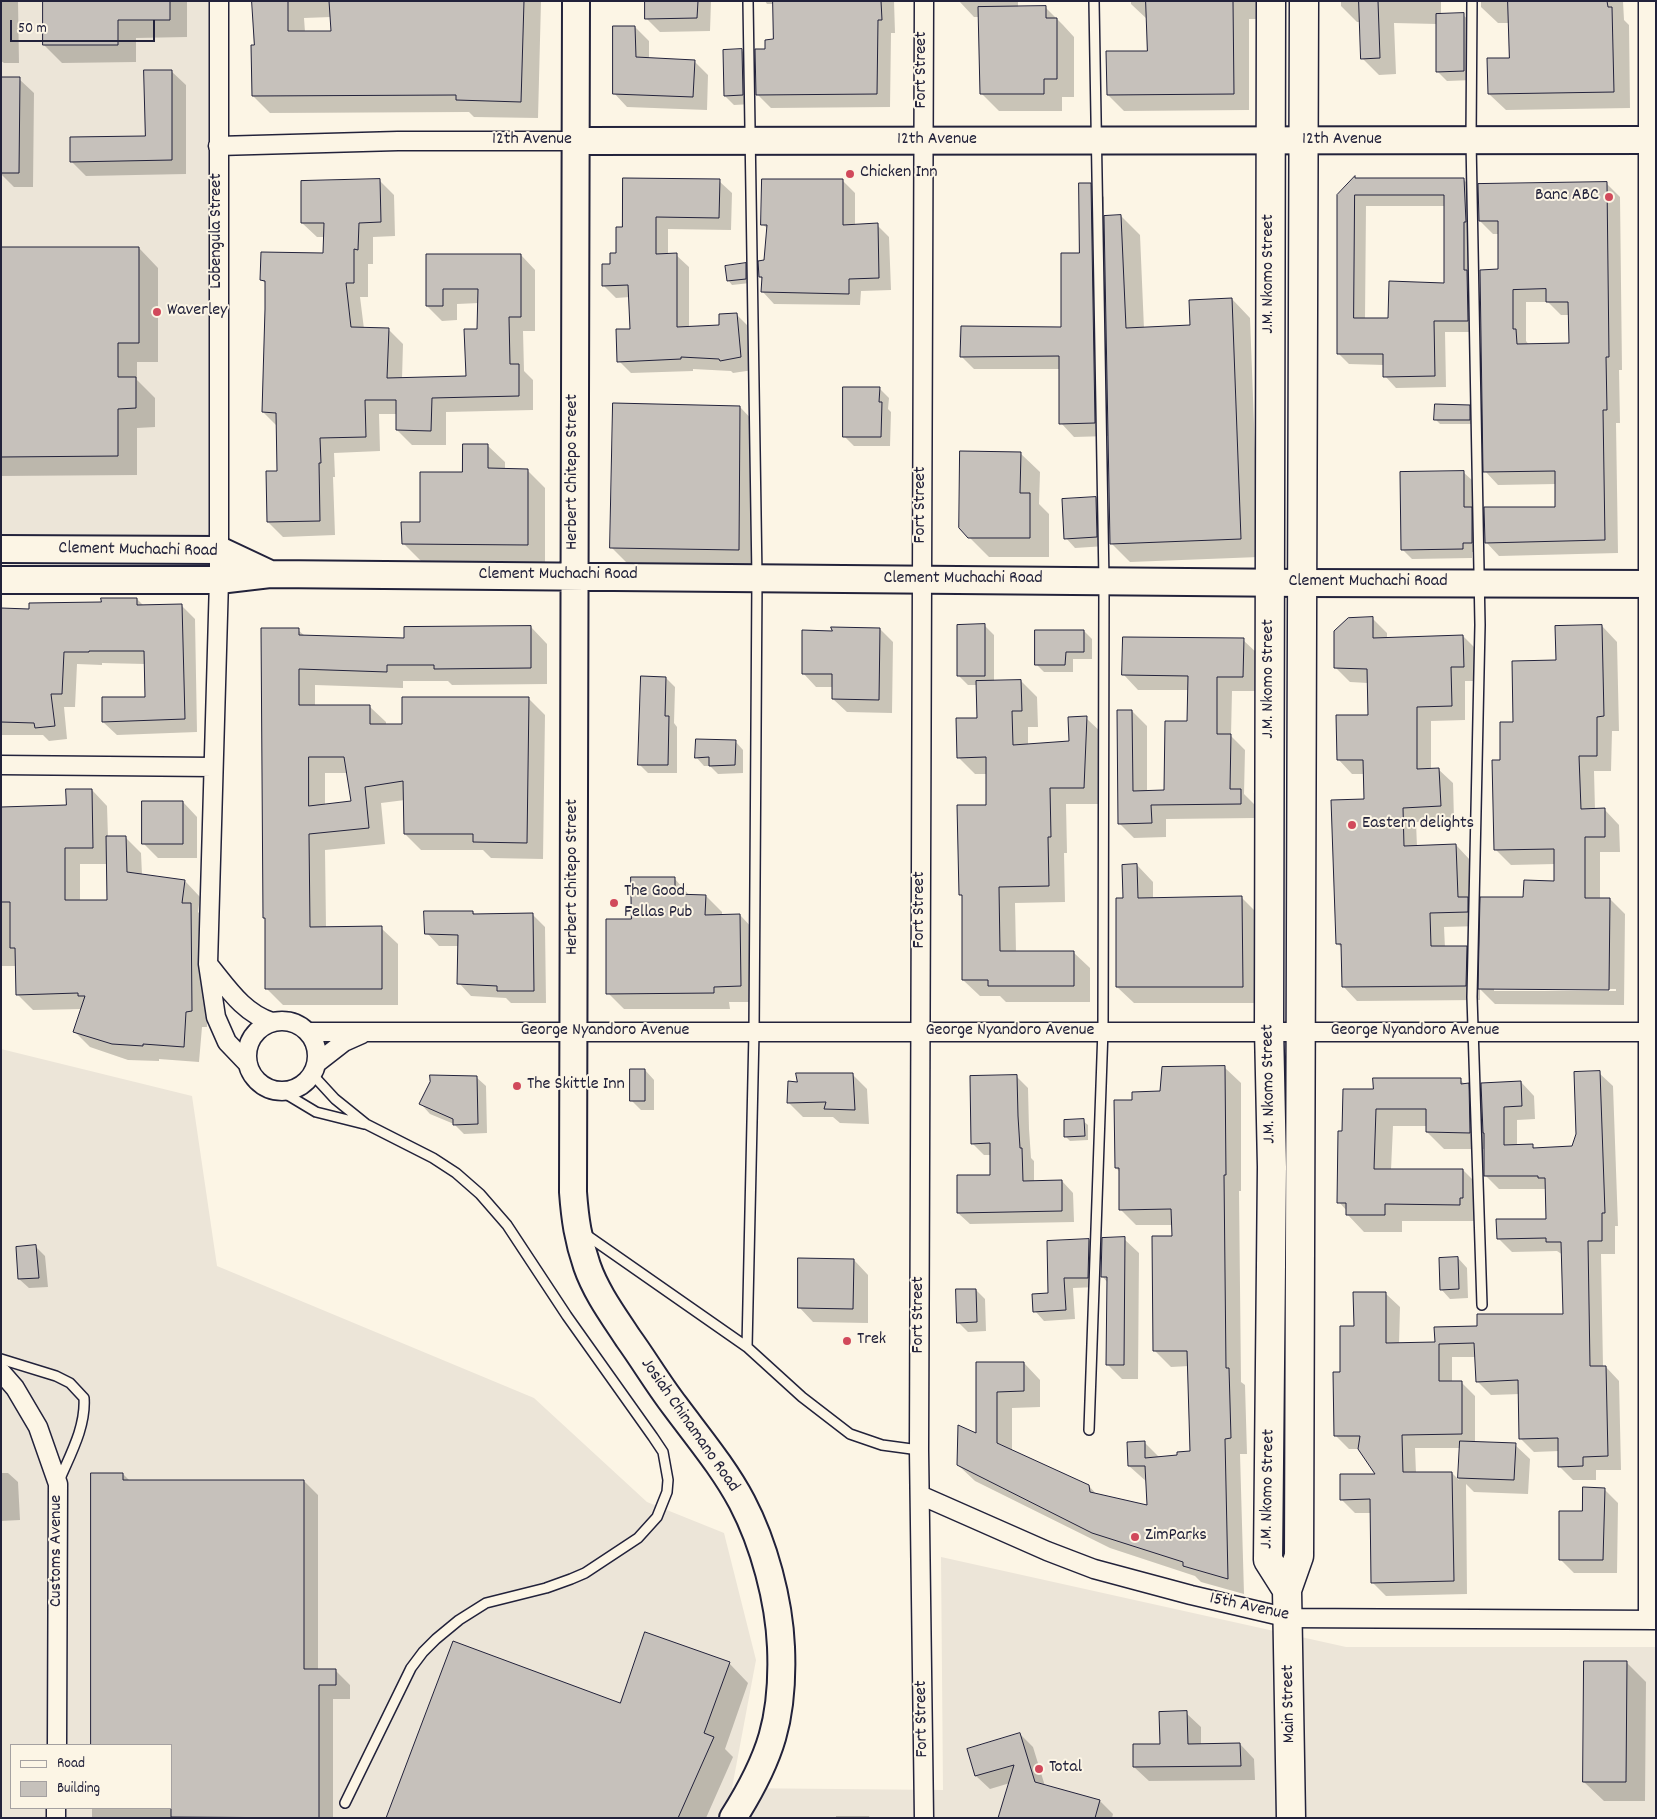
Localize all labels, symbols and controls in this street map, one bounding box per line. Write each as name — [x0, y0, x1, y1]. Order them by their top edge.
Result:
scale bar — [12, 10, 158, 42]
text: 50 m — [18, 18, 47, 40]
street label: Fort Street — [912, 31, 934, 109]
street label: 12th Avenue — [492, 130, 572, 152]
street label: 12th Avenue — [897, 130, 977, 152]
street label: 12th Avenue — [1302, 130, 1382, 152]
place label: Chicken Inn — [860, 163, 938, 185]
marker: Chicken Inn — [844, 168, 856, 180]
street label: Lobengula Street — [207, 173, 229, 289]
place label: Banc ABC — [1535, 186, 1599, 208]
marker: Banc ABC — [1603, 191, 1615, 203]
street label: J.M. Nkomo Street — [1259, 214, 1281, 334]
place label: Waverley — [167, 301, 227, 323]
marker: Waverley — [151, 306, 163, 318]
street label: Herbert Chitepo Street — [563, 394, 585, 550]
street label: Fort Street — [911, 466, 933, 544]
street label: Clement Muchachi Road — [58, 539, 218, 563]
street label: Clement Muchachi Road — [478, 565, 638, 587]
street label: Clement Muchachi Road — [883, 569, 1043, 591]
street label: Clement Muchachi Road — [1288, 572, 1448, 594]
street label: J.M. Nkomo Street — [1259, 619, 1281, 739]
street label: Herbert Chitepo Street — [563, 799, 585, 955]
place label: Eastern delights — [1362, 814, 1474, 836]
marker: Eastern delights — [1346, 819, 1358, 831]
street label: Fort Street — [910, 871, 932, 949]
place label: The Good Fellas Pub — [624, 882, 692, 924]
marker: The Good Fellas Pub — [608, 897, 620, 909]
street label: George Nyandoro Avenue — [520, 1021, 690, 1043]
street label: George Nyandoro Avenue — [925, 1021, 1095, 1043]
street label: George Nyandoro Avenue — [1330, 1021, 1500, 1043]
street label: J.M. Nkomo Street — [1258, 1024, 1282, 1144]
place label: The Skittle Inn — [527, 1075, 625, 1097]
marker: The Skittle Inn — [511, 1080, 523, 1092]
street label: Fort Street — [909, 1276, 931, 1354]
place label: Trek — [857, 1330, 886, 1352]
marker: Trek — [841, 1335, 853, 1347]
street label: Josiah Chinamano Road — [635, 1355, 743, 1497]
street label: J.M. Nkomo Street — [1257, 1429, 1281, 1549]
street label: Customs Avenue — [47, 1495, 69, 1607]
place label: ZimParks — [1145, 1526, 1207, 1548]
marker: ZimParks — [1129, 1531, 1141, 1543]
street label: 15th Avenue — [1207, 1589, 1291, 1627]
street label: Main Street — [1279, 1665, 1301, 1743]
street label: Fort Street — [912, 1680, 934, 1758]
legend — [10, 1744, 172, 1809]
text: Road — [57, 1753, 85, 1775]
place label: Total — [1049, 1758, 1082, 1780]
marker: Total — [1033, 1763, 1045, 1775]
text: Building — [57, 1778, 100, 1800]

